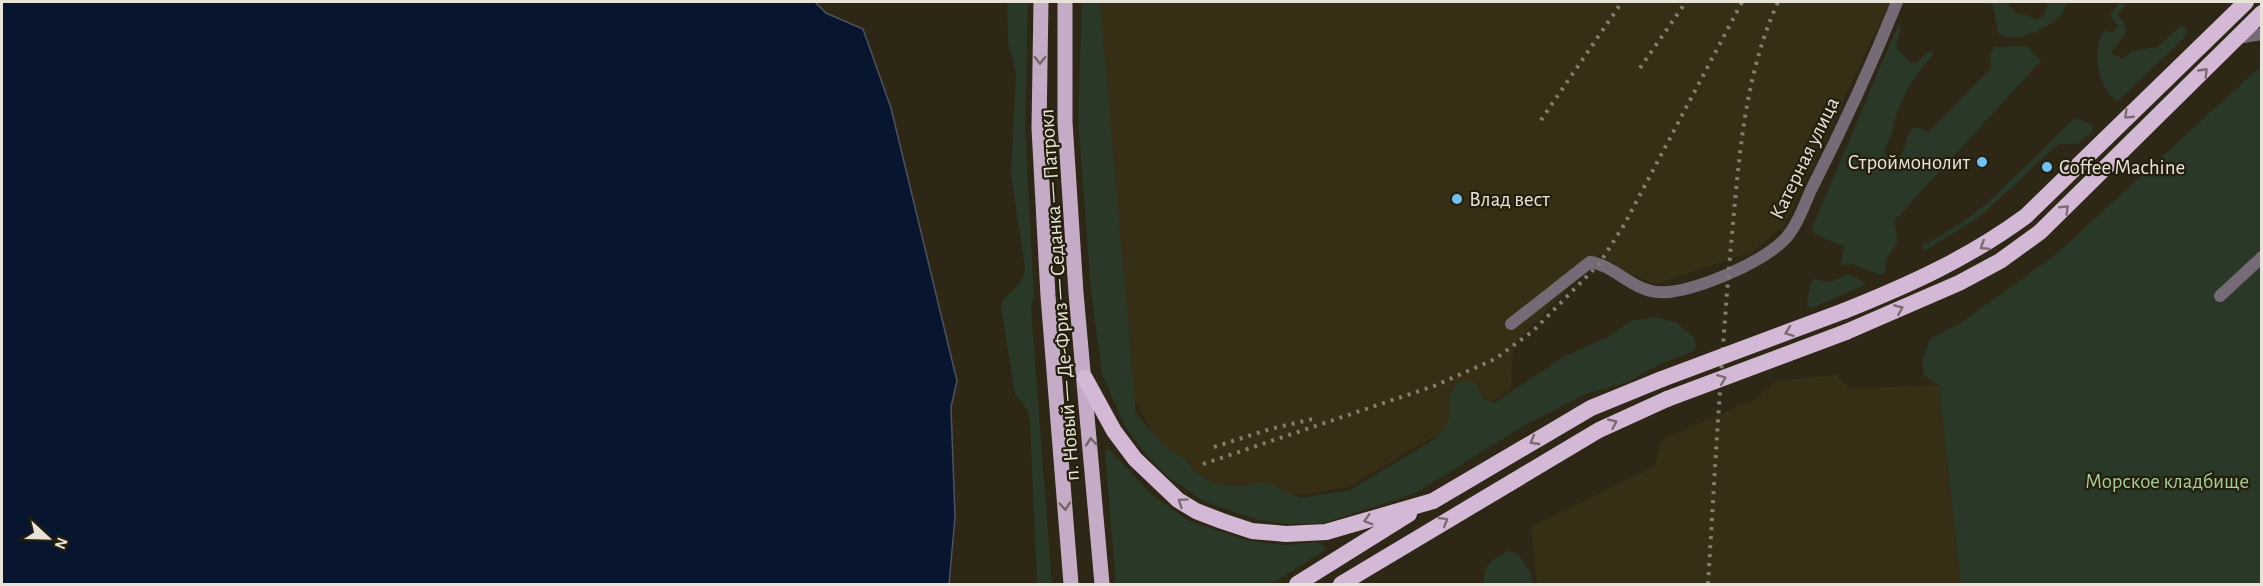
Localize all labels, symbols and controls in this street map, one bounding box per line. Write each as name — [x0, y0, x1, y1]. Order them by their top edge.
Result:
one-way arrow — [1034, 55, 1046, 64]
one-way arrow — [2196, 68, 2207, 79]
street label: Катерная улица — [1766, 94, 1843, 222]
street label: п. Новый — Де-Фриз — Седанка — Патрокл — [1036, 108, 1083, 482]
one-way arrow — [2125, 108, 2135, 119]
place label: Строймонолит — [1847, 152, 1970, 173]
marker: Строймонолит — [1975, 155, 1989, 169]
place label: Coffee Machine — [2059, 157, 2185, 178]
marker: Coffee Machine — [2040, 160, 2054, 174]
place label: Влад вест — [1469, 189, 1550, 210]
marker: Влад вест — [1450, 192, 1464, 206]
one-way arrow — [2057, 205, 2068, 216]
one-way arrow — [1980, 238, 1990, 250]
one-way arrow — [1893, 304, 1904, 316]
one-way arrow — [1785, 324, 1795, 337]
one-way arrow — [1716, 374, 1727, 386]
one-way arrow — [1606, 419, 1617, 431]
one-way arrow — [1530, 434, 1540, 445]
one-way arrow — [1084, 438, 1097, 447]
park label: Морское кладбище — [2085, 471, 2249, 492]
one-way arrow — [1177, 498, 1188, 509]
one-way arrow — [1058, 502, 1071, 511]
north arrow — [18, 508, 78, 568]
one-way arrow — [1364, 512, 1374, 525]
one-way arrow — [1438, 517, 1448, 529]
text: N — [51, 535, 70, 551]

